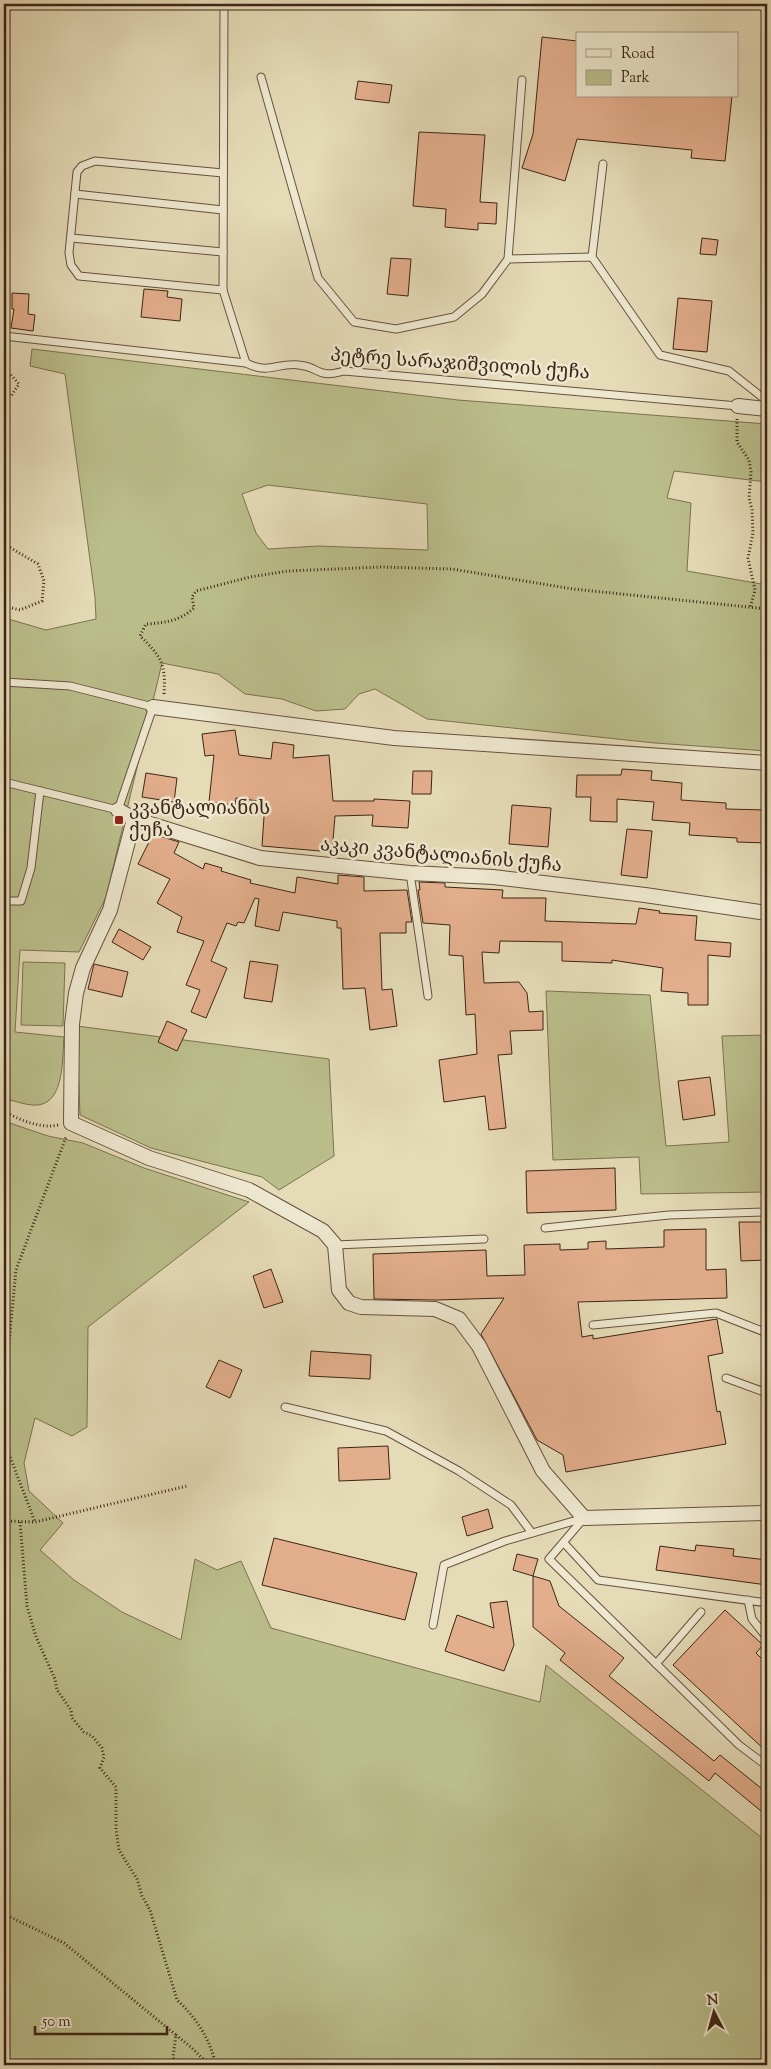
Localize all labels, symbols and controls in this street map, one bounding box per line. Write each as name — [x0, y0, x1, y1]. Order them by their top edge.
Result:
legend — [576, 32, 738, 98]
text: Road — [621, 44, 655, 65]
text: Park — [621, 68, 650, 89]
street label: პეტრე სარაჯიშვილის ქუჩა — [329, 342, 591, 388]
place label: კვანტალიანის ქუჩა — [129, 796, 270, 845]
marker: კვანტალიანის ქუჩა — [113, 814, 125, 826]
street label: აკაკი კვანტალიანის ქუჩა — [319, 832, 563, 880]
north arrow — [688, 1986, 738, 2036]
text: N — [706, 1991, 719, 2012]
scale bar — [35, 2004, 168, 2036]
text: 50 m — [41, 2012, 71, 2033]

